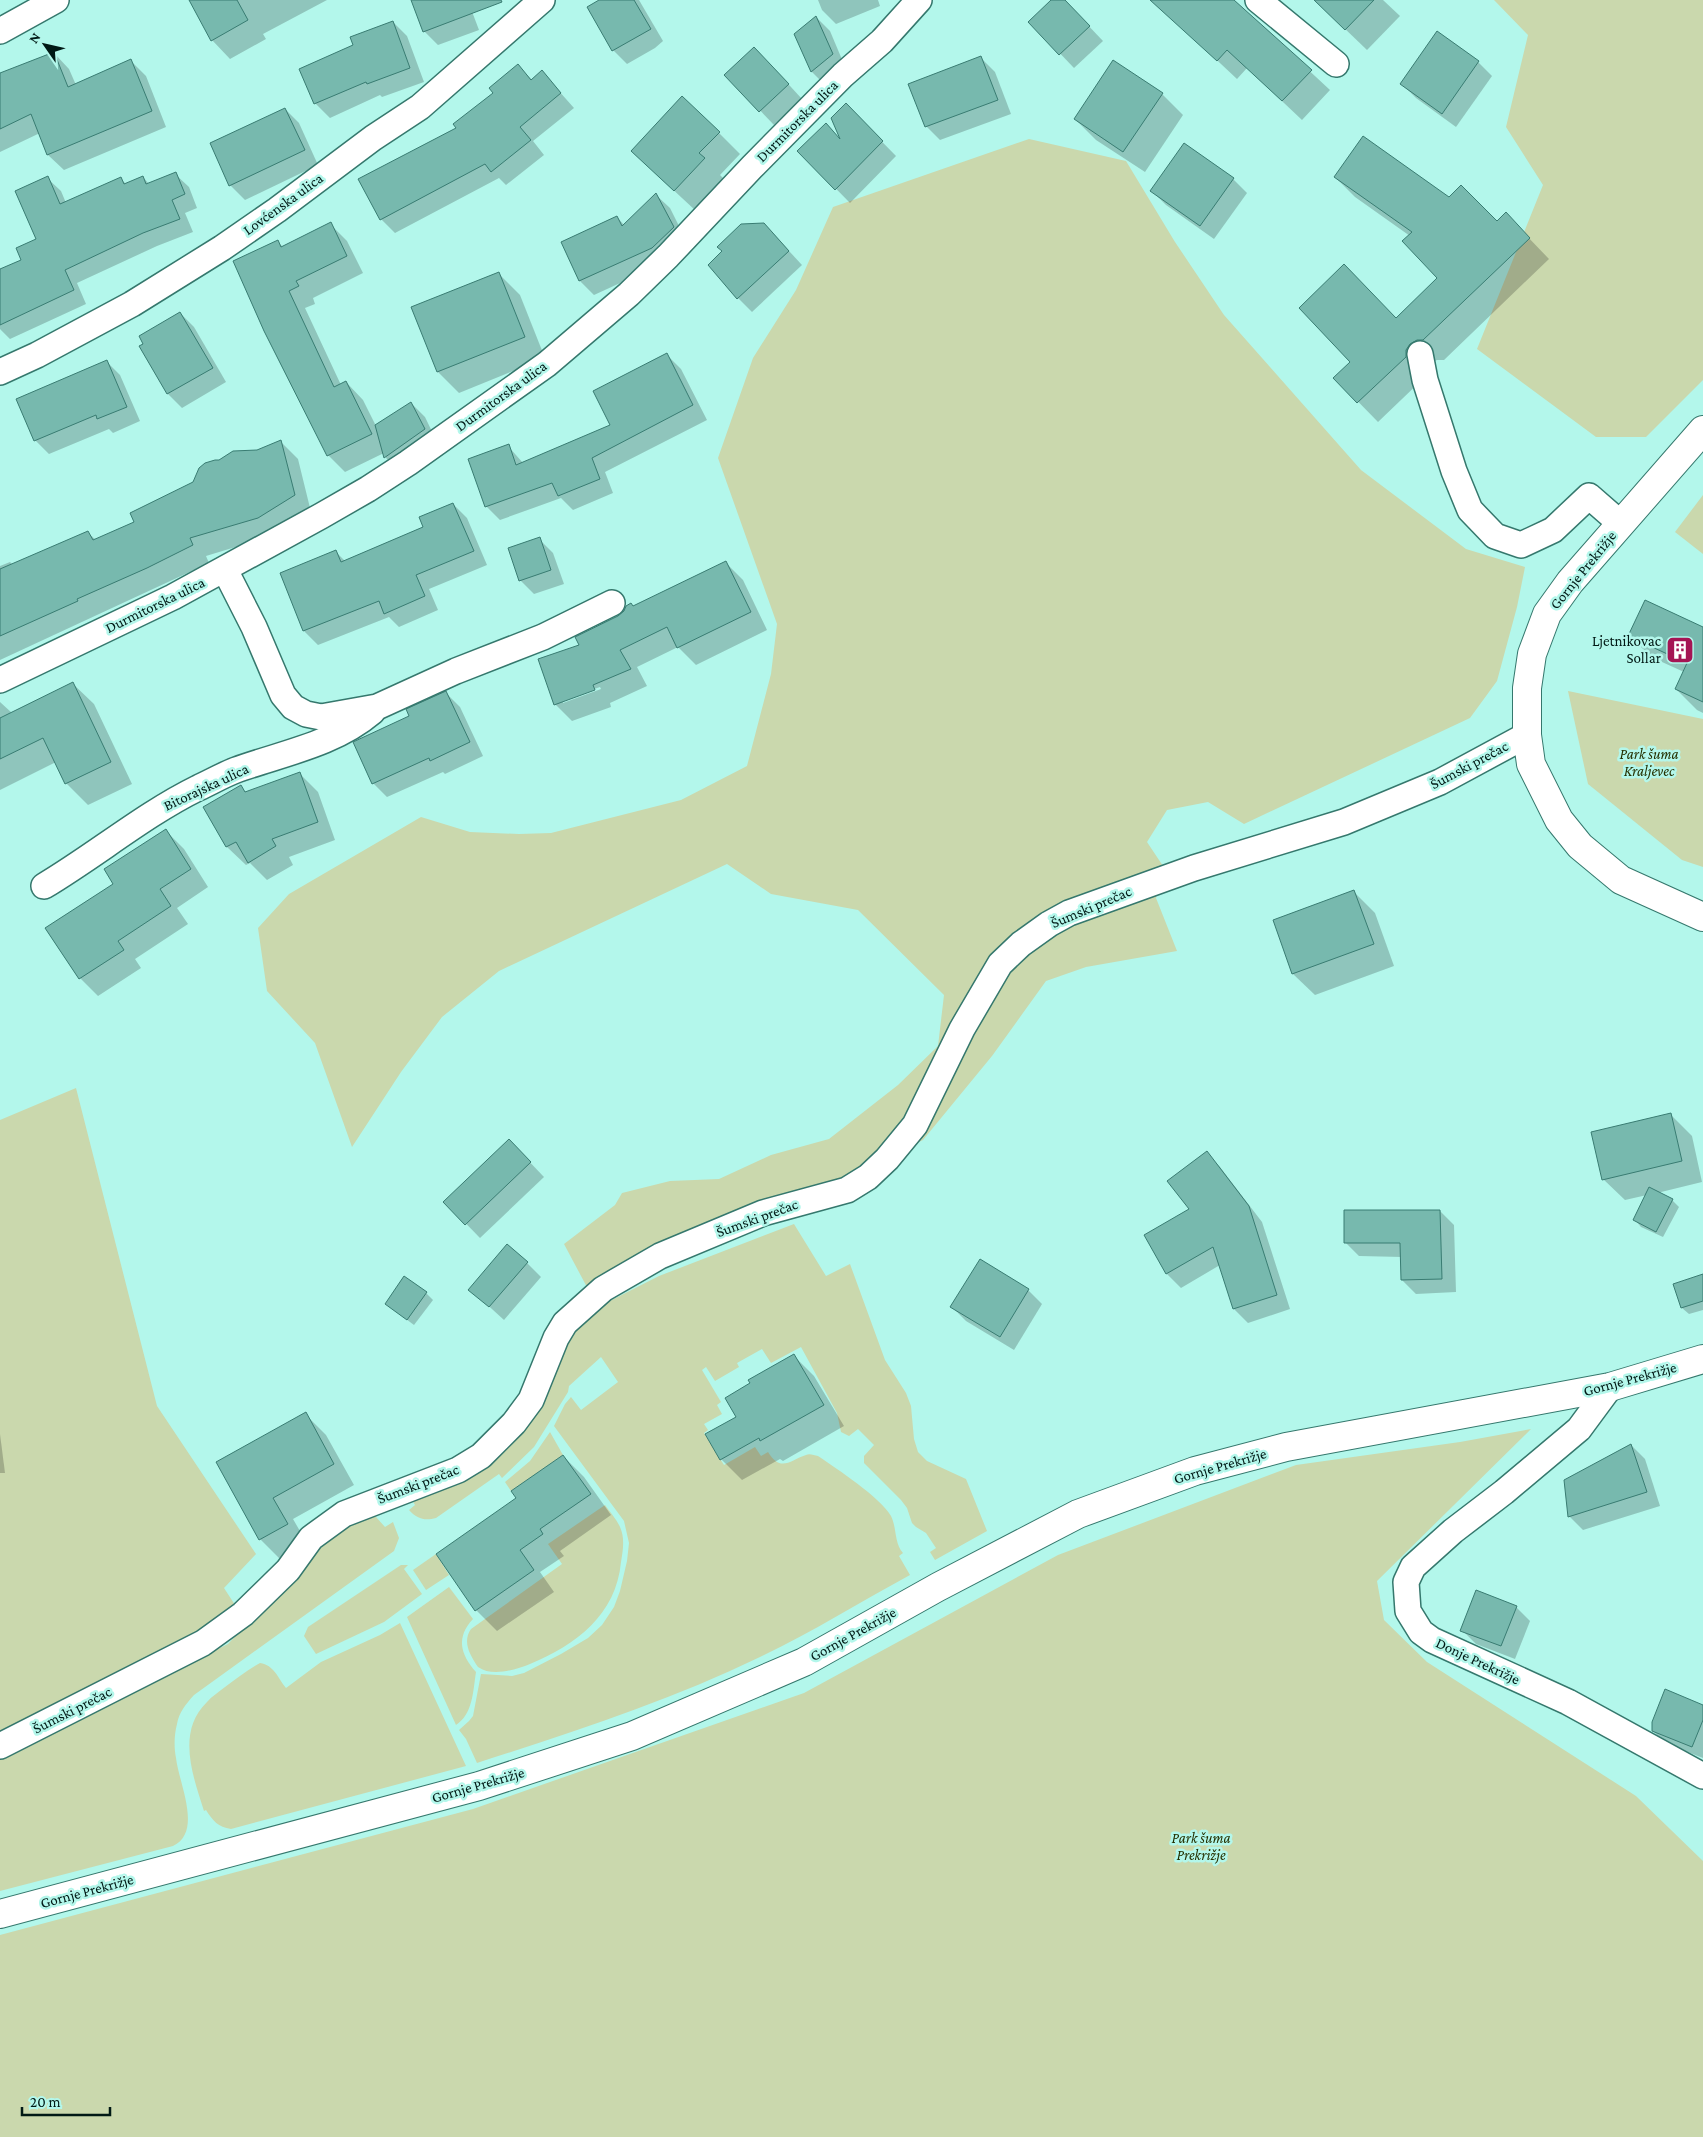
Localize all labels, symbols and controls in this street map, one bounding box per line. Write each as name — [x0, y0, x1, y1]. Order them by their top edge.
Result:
north arrow — [20, 20, 70, 70]
text: N — [25, 29, 44, 46]
street label: Durmitorska ulica — [753, 77, 841, 165]
street label: Lovćenska ulica — [240, 170, 326, 238]
street label: Durmitorska ulica — [452, 358, 550, 434]
street label: Gornje Prekrižje — [1547, 527, 1620, 613]
street label: Durmitorska ulica — [103, 574, 207, 636]
place label: Ljetnikovac Sollar — [1592, 633, 1662, 666]
building icon: Ljetnikovac Sollar — [1665, 635, 1695, 665]
street label: Šumski prečac — [1427, 737, 1512, 793]
park label: Park šuma Kraljevec — [1620, 746, 1678, 780]
street label: Bitorajska ulica — [161, 760, 251, 815]
street label: Šumski prečac — [1048, 883, 1135, 932]
street label: Šumski prečac — [714, 1196, 801, 1241]
street label: Gornje Prekrižje — [1582, 1359, 1679, 1400]
street label: Gornje Prekrižje — [1172, 1445, 1269, 1488]
street label: Šumski prečac — [375, 1461, 462, 1508]
street label: Gornje Prekrižje — [807, 1604, 900, 1665]
street label: Donje Prekrižje — [1433, 1635, 1523, 1689]
street label: Šumski prečac — [30, 1683, 115, 1737]
street label: Gornje Prekrižje — [430, 1764, 527, 1807]
park label: Park šuma Prekrižje — [1172, 1830, 1230, 1864]
street label: Gornje Prekrižje — [39, 1871, 136, 1912]
scale bar — [22, 2084, 110, 2116]
text: 20 m — [30, 2094, 61, 2110]

